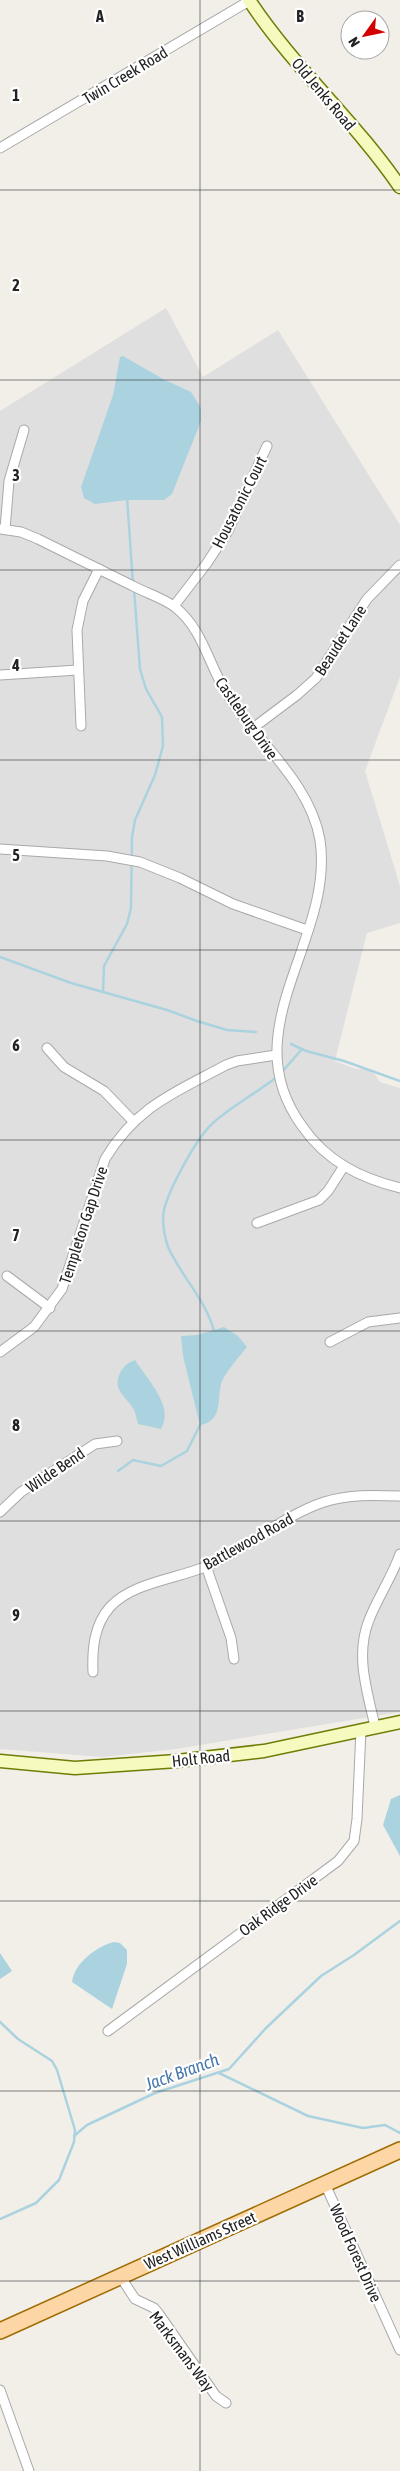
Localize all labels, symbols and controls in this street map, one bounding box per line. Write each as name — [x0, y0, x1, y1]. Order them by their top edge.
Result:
text: A — [95, 7, 104, 25]
text: B — [296, 7, 304, 25]
north arrow — [340, 10, 390, 60]
text: N — [345, 34, 363, 50]
street label: Twin Creek Road — [79, 43, 171, 107]
street label: Old Jenks Road — [289, 54, 359, 134]
text: 1 — [12, 86, 20, 104]
text: 2 — [12, 276, 20, 294]
street label: Housatonic Court — [208, 453, 270, 551]
text: 3 — [12, 466, 20, 484]
street label: Beaudet Lane — [311, 601, 369, 679]
text: 4 — [11, 656, 20, 674]
street label: Castleburg Drive — [211, 674, 282, 763]
text: 5 — [12, 846, 20, 864]
text: 6 — [12, 1036, 20, 1054]
street label: Templeton Gap Drive — [56, 1164, 111, 1286]
text: 7 — [12, 1226, 20, 1244]
text: 8 — [12, 1416, 20, 1434]
street label: Wilde Bend — [22, 1444, 88, 1496]
street label: Battlewood Road — [200, 1509, 296, 1573]
text: 9 — [12, 1606, 20, 1624]
street label: Holt Road — [171, 1746, 231, 1770]
street label: Oak Ridge Drive — [235, 1871, 321, 1940]
water label: Jack Branch — [141, 2048, 222, 2095]
street label: Wood Forest Drive — [326, 2201, 386, 2305]
street label: West Williams Street — [141, 2207, 259, 2273]
street label: Marksmans Way — [145, 2308, 218, 2395]

